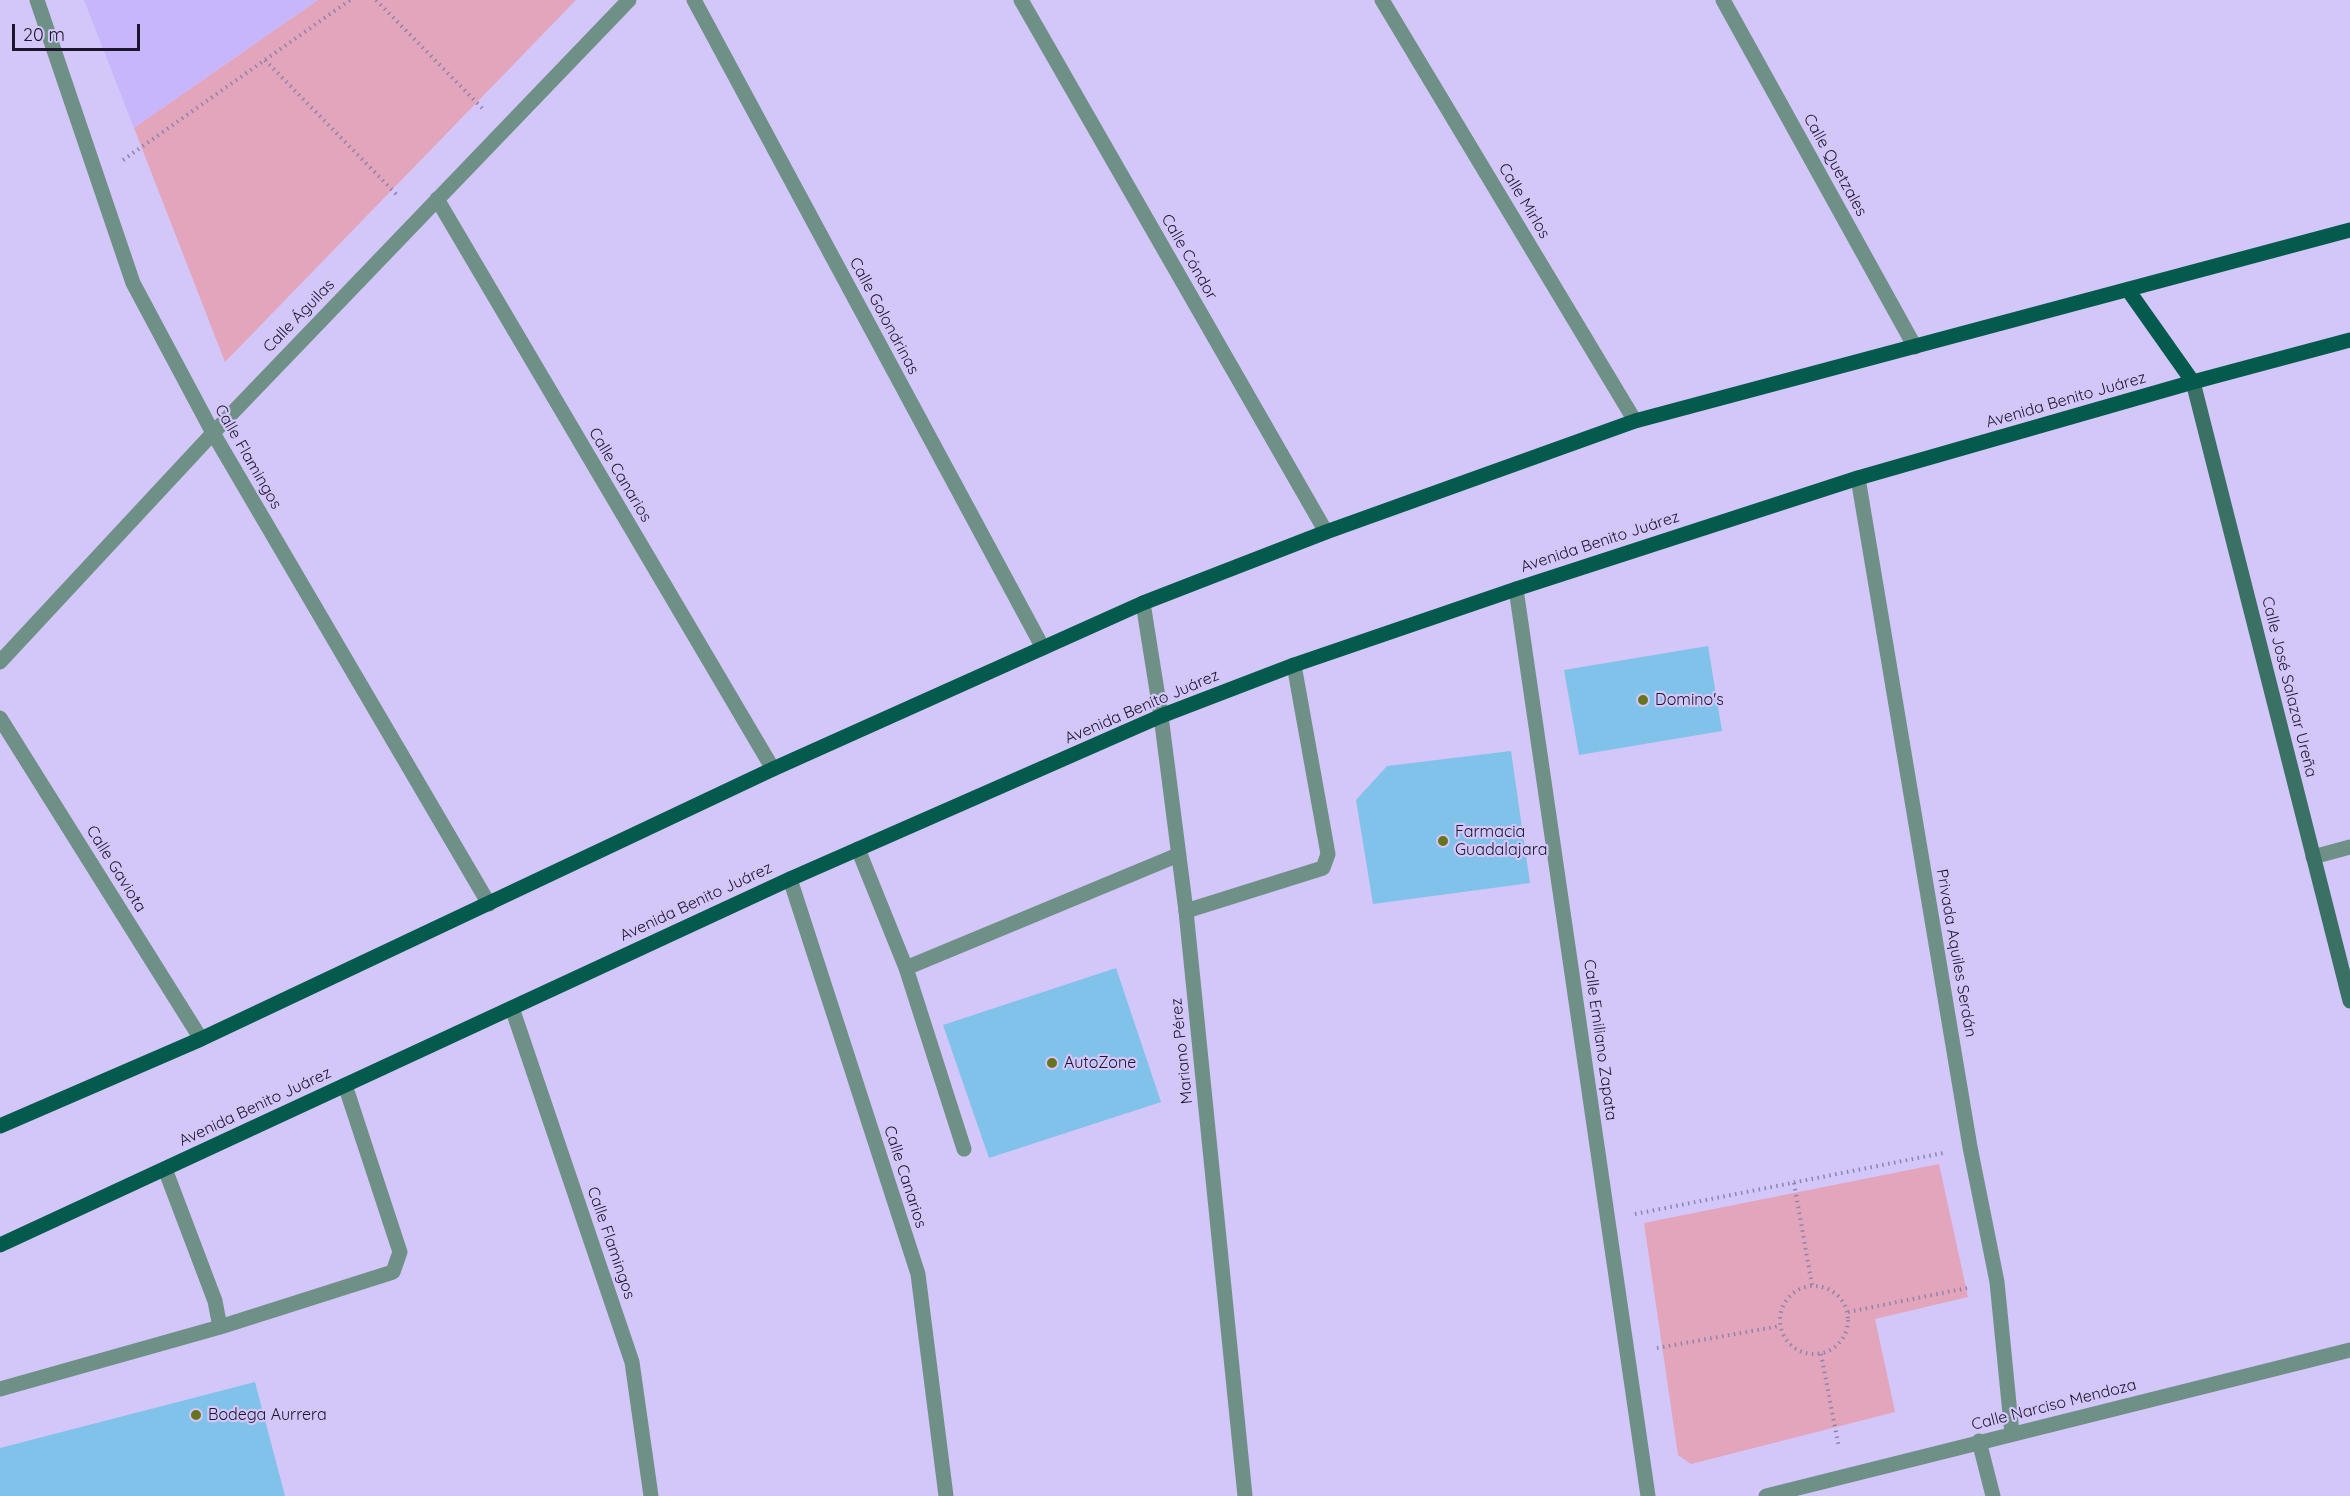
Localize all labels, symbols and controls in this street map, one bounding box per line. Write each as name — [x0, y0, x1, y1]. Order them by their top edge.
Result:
scale bar — [15, 12, 142, 50]
text: 20 m — [23, 23, 65, 46]
street label: Calle Quetzales — [1799, 110, 1871, 220]
street label: Calle Mirlos — [1494, 160, 1554, 242]
street label: Calle Cóndor — [1157, 211, 1221, 303]
street label: Calle Golondrinas — [845, 254, 923, 378]
street label: Calle Águilas — [259, 275, 339, 357]
street label: Avenida Benito Juárez — [1984, 368, 2148, 432]
street label: Calle Flamingos — [210, 401, 286, 513]
street label: Calle Canarios — [584, 424, 656, 526]
street label: Avenida Benito Juárez — [1518, 507, 1682, 577]
street label: Calle José Salazar Ureña — [2257, 595, 2321, 779]
street label: Avenida Benito Juárez — [1062, 666, 1222, 748]
place label: Domino's — [1655, 690, 1724, 710]
marker: Domino's — [1636, 693, 1650, 707]
street label: Calle Gaviota — [82, 822, 150, 916]
place label: Farmacia Guadalajara — [1455, 822, 1547, 860]
marker: Farmacia Guadalajara — [1436, 834, 1450, 848]
street label: Avenida Benito Juárez — [617, 858, 775, 946]
street label: Privada Aquiles Serdán — [1932, 867, 1980, 1039]
street label: Calle Emiliano Zapata — [1579, 958, 1621, 1122]
street label: Mariano Pérez — [1167, 997, 1197, 1105]
place label: AutoZone — [1064, 1053, 1136, 1073]
marker: AutoZone — [1045, 1056, 1059, 1070]
street label: Avenida Benito Juárez — [176, 1063, 334, 1151]
street label: Calle Canarios — [879, 1123, 931, 1231]
street label: Calle Flamingos — [583, 1184, 639, 1302]
street label: Calle Narciso Mendoza — [1970, 1375, 2138, 1435]
place label: Bodega Aurrera — [208, 1405, 327, 1425]
marker: Bodega Aurrera — [189, 1408, 203, 1422]

